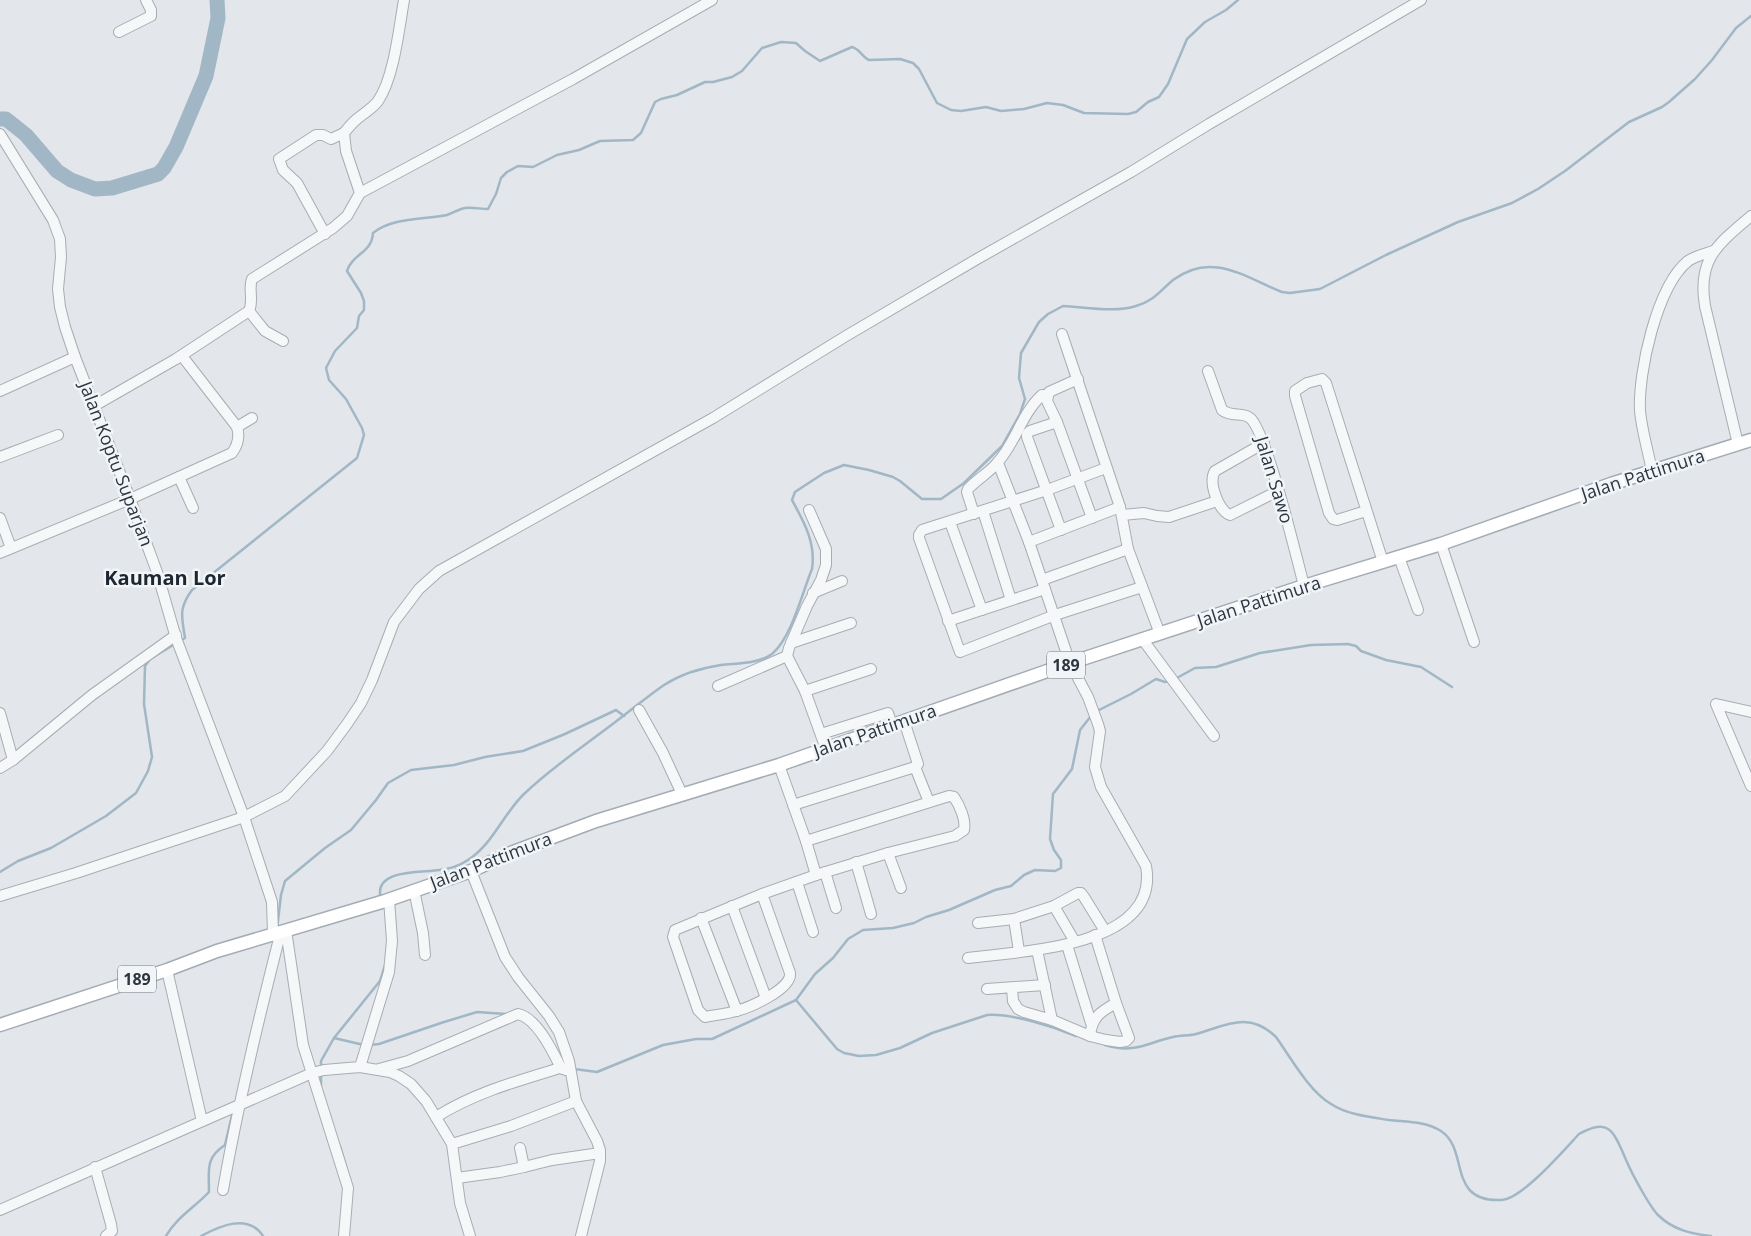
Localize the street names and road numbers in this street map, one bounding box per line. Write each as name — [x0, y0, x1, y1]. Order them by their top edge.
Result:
street label: Jalan Koptu Suparjan — [74, 376, 159, 550]
street label: Jalan Sawo — [1250, 431, 1300, 526]
street label: Jalan Pattimura — [1576, 443, 1707, 506]
street label: Jalan Pattimura — [1192, 570, 1323, 633]
road number: 189 — [1047, 652, 1085, 678]
street label: Jalan Pattimura — [808, 698, 939, 763]
street label: Jalan Pattimura — [425, 826, 555, 895]
road number: 189 — [118, 966, 156, 992]

